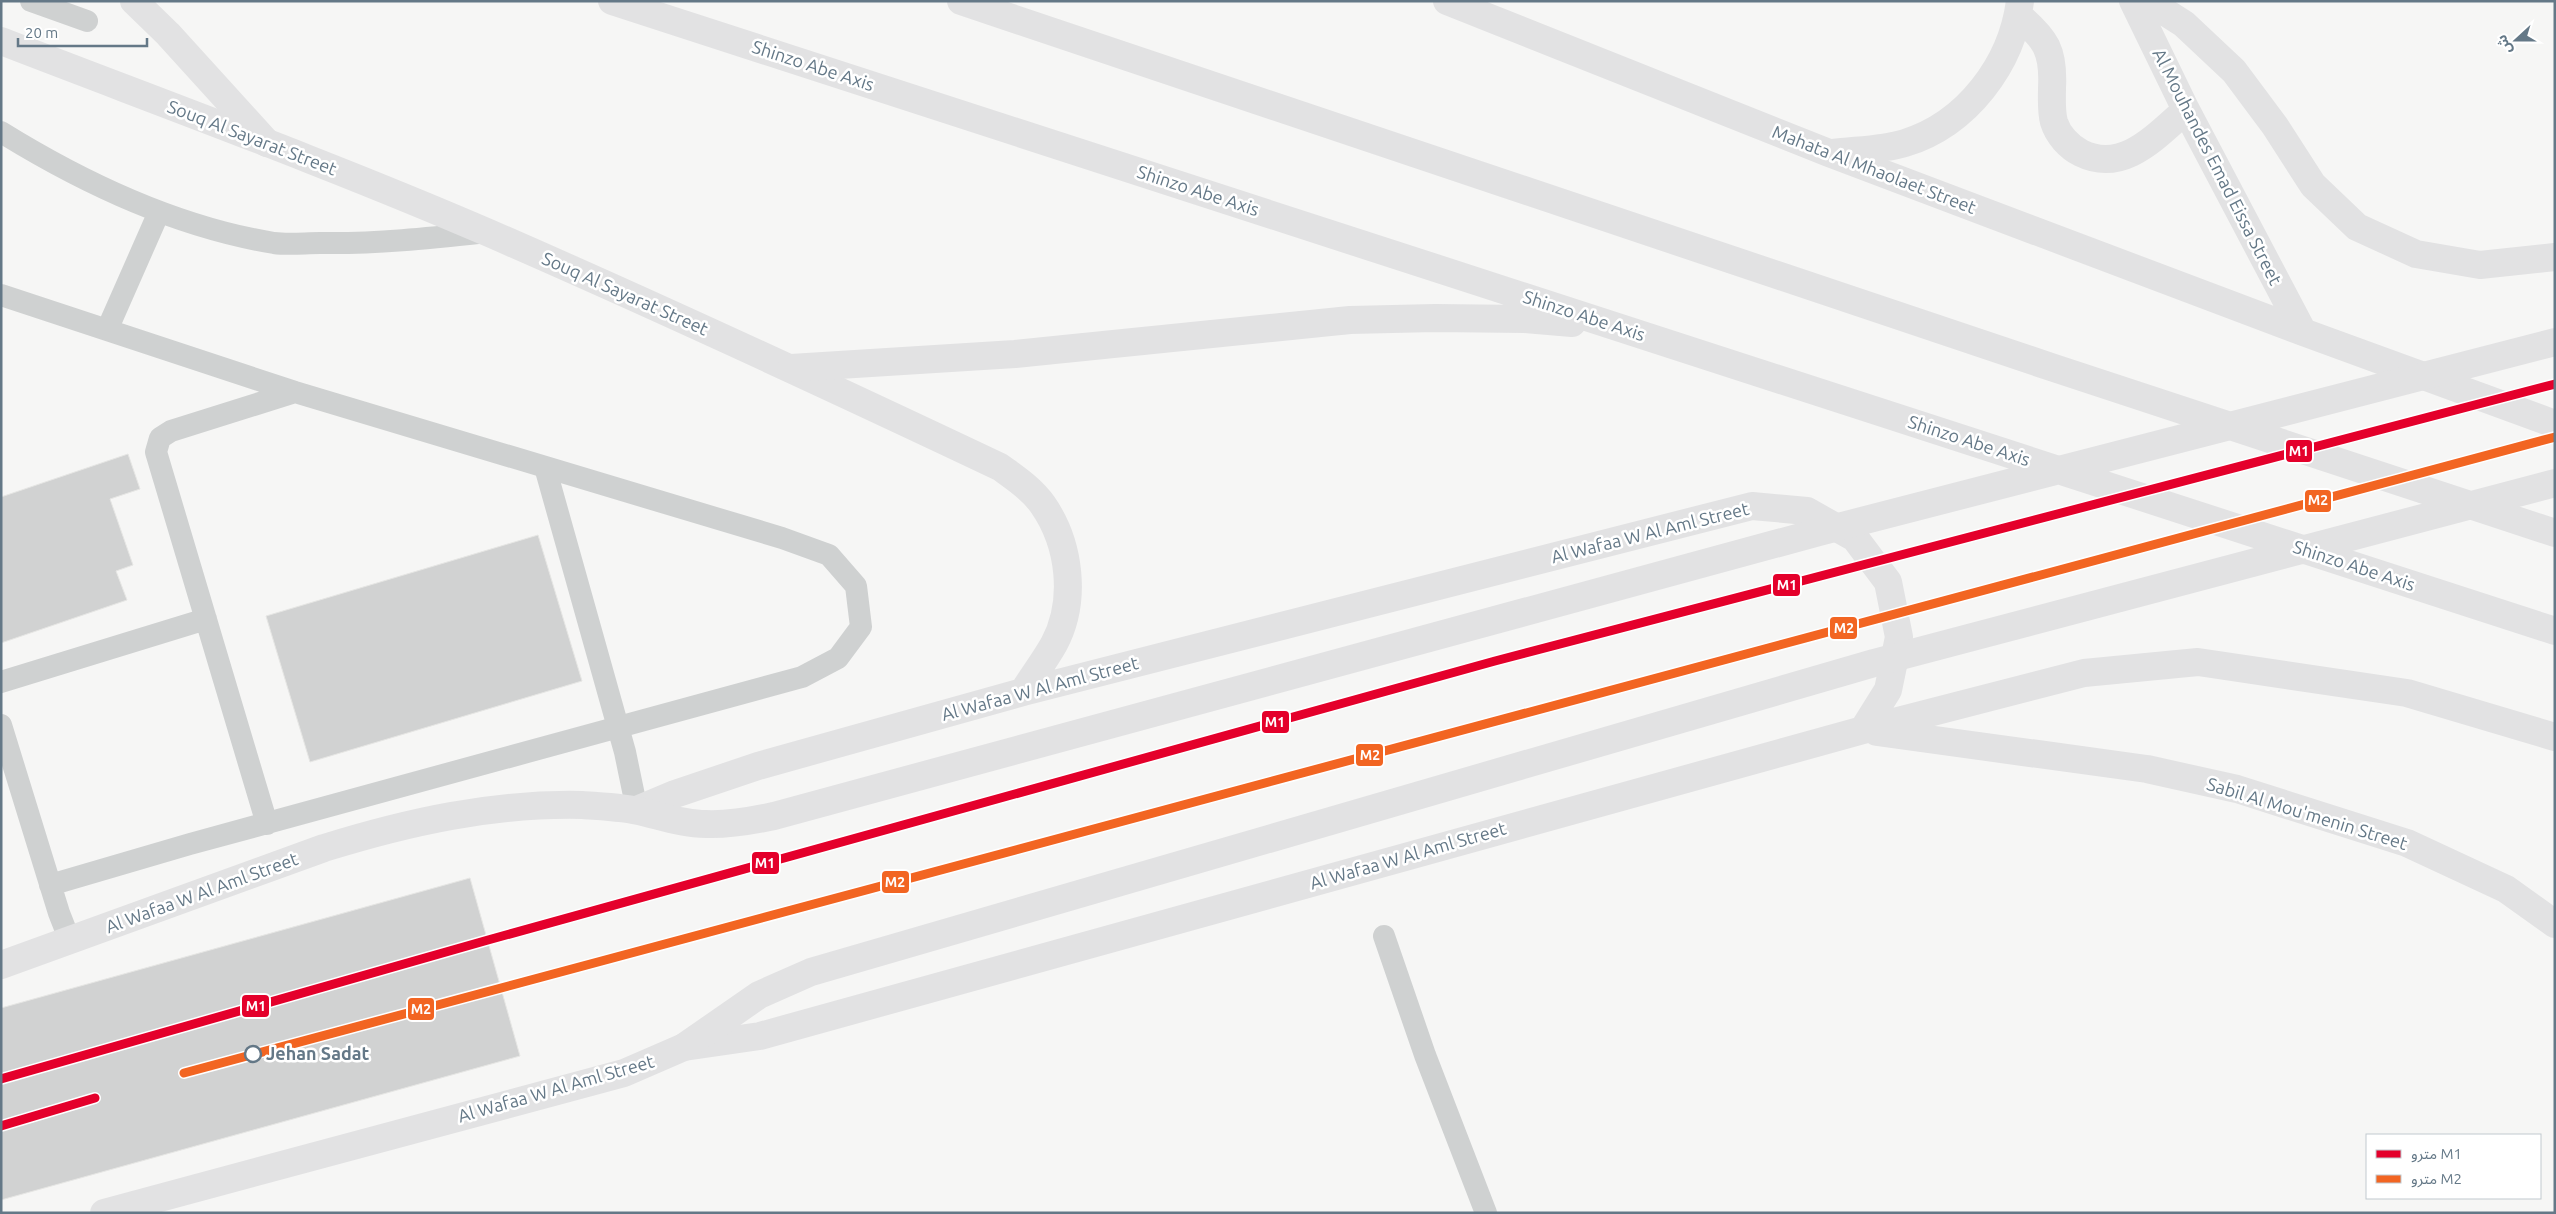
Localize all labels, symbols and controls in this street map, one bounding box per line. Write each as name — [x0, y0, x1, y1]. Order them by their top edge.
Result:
scale bar — [18, 15, 146, 47]
north arrow — [2491, 15, 2541, 65]
text: 20 m — [25, 24, 58, 41]
text: ش — [2493, 33, 2515, 56]
street label: Shinzo Abe Axis — [750, 36, 877, 94]
street label: Al Mouhandes Emad Eissa Street — [2149, 45, 2286, 288]
street label: Souq Al Sayarat Street — [165, 96, 340, 179]
street label: Mahata Al Mhaolaet Street — [1770, 121, 1979, 217]
street label: Shinzo Abe Axis — [1135, 161, 1262, 219]
street label: Souq Al Sayarat Street — [539, 247, 711, 339]
street label: Shinzo Abe Axis — [1521, 286, 1648, 344]
street label: Shinzo Abe Axis — [1906, 411, 2033, 469]
line badge: M1 — [2285, 439, 2313, 463]
text: M1 — [2289, 443, 2309, 459]
line badge: M2 — [2304, 489, 2332, 513]
text: M2 — [2308, 492, 2328, 508]
street label: Al Wafaa W Al Aml Street — [1549, 498, 1751, 566]
street label: Shinzo Abe Axis — [2291, 536, 2418, 594]
line badge: M1 — [1772, 573, 1801, 597]
text: M1 — [1777, 577, 1797, 593]
line badge: M2 — [1829, 616, 1858, 640]
text: M2 — [1834, 620, 1854, 636]
street label: Al Wafaa W Al Aml Street — [939, 652, 1140, 724]
line badge: M1 — [1261, 710, 1290, 734]
text: M1 — [1265, 714, 1285, 730]
line badge: M2 — [1355, 743, 1384, 767]
text: M2 — [1360, 747, 1380, 763]
street label: Sabil Al Mou'menin Street — [2205, 773, 2410, 853]
street label: Al Wafaa W Al Aml Street — [1307, 817, 1508, 893]
street label: Al Wafaa W Al Aml Street — [103, 848, 301, 936]
line badge: M1 — [751, 851, 780, 875]
text: M1 — [755, 855, 775, 871]
line badge: M2 — [881, 870, 910, 894]
text: M2 — [885, 874, 905, 890]
line badge: M1 — [241, 994, 270, 1018]
line badge: M2 — [407, 997, 435, 1021]
text: M1 — [246, 998, 266, 1014]
text: M2 — [411, 1001, 431, 1017]
place label: Jehan Sadat — [266, 1043, 370, 1063]
marker: Jehan Sadat — [244, 1045, 262, 1063]
street label: Al Wafaa W Al Aml Street — [455, 1050, 656, 1126]
legend — [2366, 1134, 2541, 1199]
text: مترو M1 — [2411, 1145, 2462, 1163]
text: مترو M2 — [2411, 1170, 2462, 1188]

